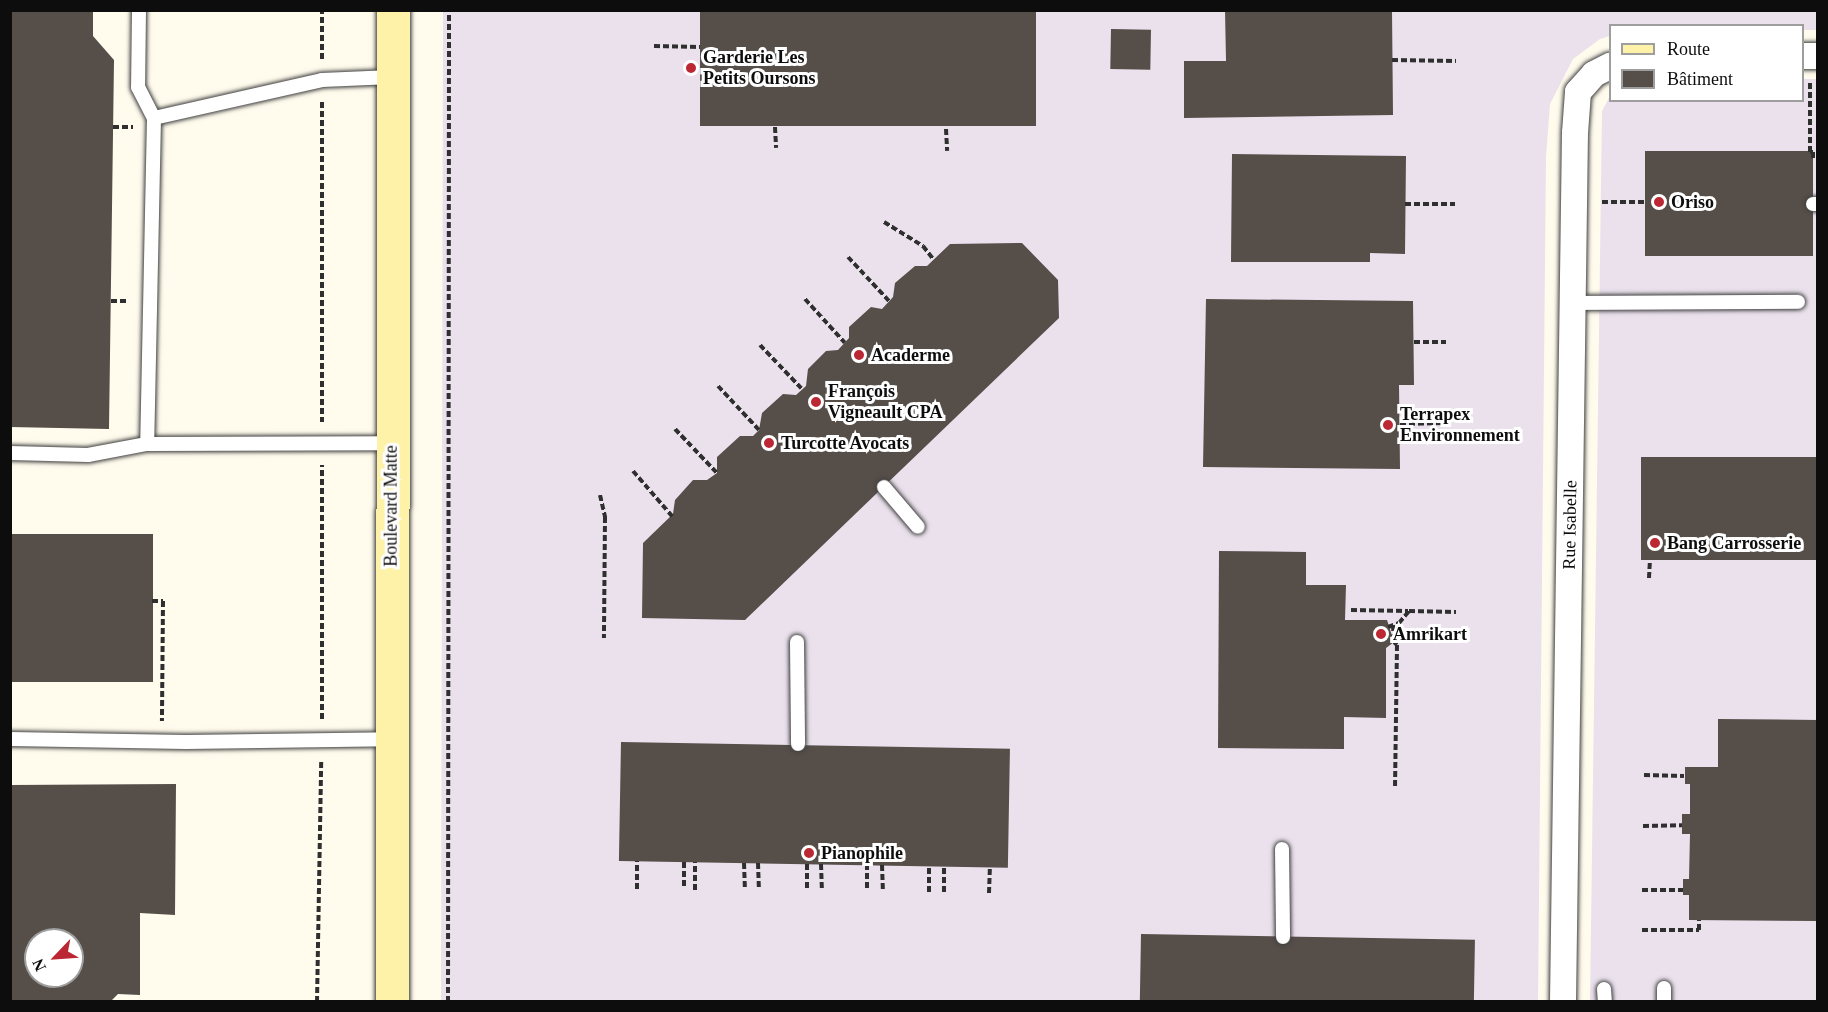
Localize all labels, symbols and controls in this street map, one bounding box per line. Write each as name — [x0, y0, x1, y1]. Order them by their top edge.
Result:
legend — [1609, 24, 1804, 102]
text: Route — [1667, 39, 1710, 59]
place label: Garderie Les Petits Oursons — [703, 47, 816, 90]
marker: Garderie Les Petits Oursons — [684, 61, 698, 75]
text: Bâtiment — [1667, 69, 1733, 89]
place label: Oriso — [1671, 191, 1714, 213]
marker: Oriso — [1652, 195, 1666, 209]
place label: Acaderme — [871, 344, 950, 366]
marker: Acaderme — [852, 348, 866, 362]
place label: François Vigneault CPA — [828, 381, 942, 424]
marker: François Vigneault CPA — [809, 395, 823, 409]
place label: Terrapex Environnement — [1400, 404, 1520, 446]
marker: Terrapex Environnement — [1381, 418, 1395, 432]
place label: Turcotte Avocats — [781, 432, 910, 454]
marker: Turcotte Avocats — [762, 436, 776, 450]
street label: Boulevard Matte — [380, 445, 402, 567]
street label: Rue Isabelle — [1558, 480, 1582, 570]
place label: Bang Carrosserie — [1667, 532, 1801, 554]
marker: Bang Carrosserie — [1648, 536, 1662, 550]
place label: Amrikart — [1393, 623, 1467, 645]
marker: Amrikart — [1374, 627, 1388, 641]
place label: Pianophile — [821, 842, 903, 864]
marker: Pianophile — [802, 846, 816, 860]
north arrow — [24, 928, 84, 988]
text: N — [29, 956, 49, 974]

